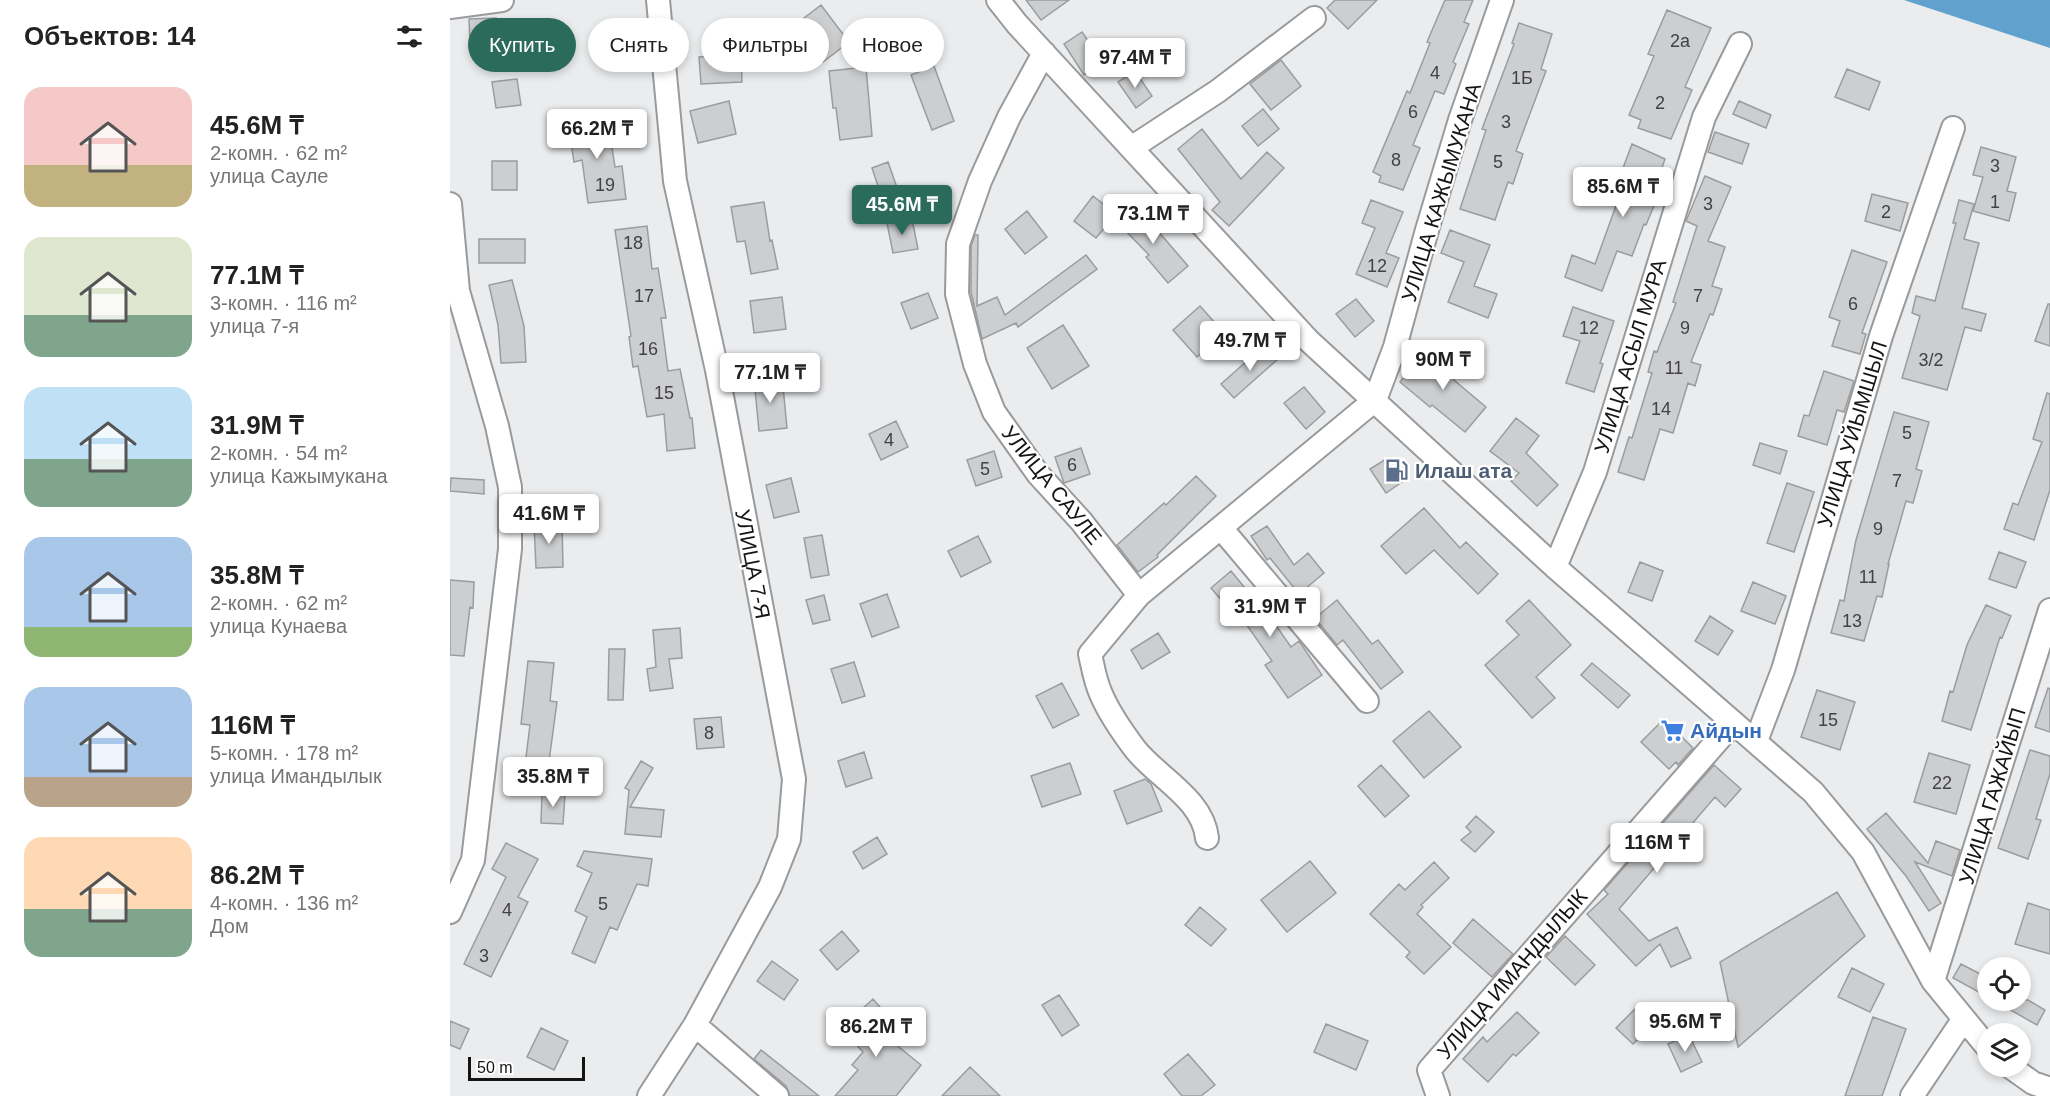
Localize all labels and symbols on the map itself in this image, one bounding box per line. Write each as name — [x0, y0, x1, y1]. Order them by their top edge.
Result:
house number: 2а — [1670, 31, 1691, 51]
pin: 97.4M ₸ — [1080, 38, 1190, 89]
house number: 4 — [1430, 63, 1440, 83]
house number: 1Б — [1511, 68, 1533, 88]
street label: УЛИЦА КАЖЫМУКАНА — [1397, 80, 1485, 304]
house number: 2 — [1655, 93, 1665, 113]
house number: 6 — [1408, 102, 1418, 122]
pin: 66.2M ₸ — [542, 109, 652, 160]
house number: 3 — [1501, 112, 1511, 132]
house number: 8 — [1391, 150, 1401, 170]
house number: 5 — [1493, 152, 1503, 172]
house number: 3 — [1990, 156, 2000, 176]
pin: 85.6M ₸ — [1568, 167, 1678, 218]
house number: 19 — [595, 175, 615, 195]
pin: 45.6M ₸ — [847, 185, 957, 236]
house number: 1 — [1990, 192, 2000, 212]
pin: 73.1M ₸ — [1098, 194, 1208, 245]
house number: 3 — [1703, 194, 1713, 214]
house number: 2 — [1881, 202, 1891, 222]
house number: 18 — [623, 233, 643, 253]
house number: 12 — [1367, 256, 1387, 276]
street label: УЛИЦА АСЫЛ МУРА — [1590, 256, 1670, 456]
house number: 17 — [634, 286, 654, 306]
house number: 7 — [1693, 286, 1703, 306]
house number: 6 — [1848, 294, 1858, 314]
house number: 12 — [1579, 318, 1599, 338]
house number: 9 — [1680, 318, 1690, 338]
pin: 49.7M ₸ — [1195, 321, 1305, 372]
street label: УЛИЦА УЙЫМШЫЛ — [1813, 338, 1891, 530]
house number: 16 — [638, 339, 658, 359]
pin: 90M ₸ — [1401, 340, 1485, 391]
house number: 3/2 — [1918, 350, 1944, 370]
pin: 77.1M ₸ — [715, 353, 825, 404]
house number: 11 — [1665, 358, 1683, 378]
house number: 15 — [654, 383, 674, 403]
house number: 14 — [1651, 399, 1671, 419]
street label: УЛИЦА САУЛЕ — [997, 421, 1107, 549]
house number: 5 — [1902, 423, 1912, 443]
house number: 4 — [884, 430, 894, 450]
house number: 6 — [1067, 455, 1077, 475]
fuel station icon: Илаш ата — [1384, 457, 1410, 483]
house number: 5 — [980, 459, 990, 479]
place label: Илаш ата — [1415, 459, 1512, 482]
house number: 7 — [1892, 471, 1902, 491]
pin: 41.6M ₸ — [494, 494, 604, 545]
street label: УЛИЦА 7-Я — [731, 507, 775, 621]
house number: 9 — [1873, 519, 1883, 539]
house number: 11 — [1859, 567, 1877, 587]
pin: 31.9M ₸ — [1215, 587, 1325, 638]
house number: 13 — [1842, 611, 1862, 631]
street label: УЛИЦА ГАЖАЙЫП — [1954, 705, 2030, 887]
house number: 15 — [1818, 710, 1838, 730]
supermarket icon: Айдын — [1659, 717, 1685, 743]
place label: Айдын — [1690, 719, 1762, 742]
house number: 8 — [704, 723, 714, 743]
pin: 35.8M ₸ — [498, 757, 608, 808]
house number: 22 — [1932, 773, 1952, 793]
pin: 116M ₸ — [1608, 823, 1706, 874]
street label: УЛИЦА ИМАНДЫЛЫК — [1432, 884, 1592, 1063]
house number: 5 — [598, 894, 608, 914]
house number: 4 — [502, 900, 512, 920]
house number: 3 — [479, 946, 489, 966]
pin: 95.6M ₸ — [1630, 1002, 1740, 1053]
pin: 86.2M ₸ — [821, 1007, 931, 1058]
scale bar — [468, 1054, 585, 1082]

